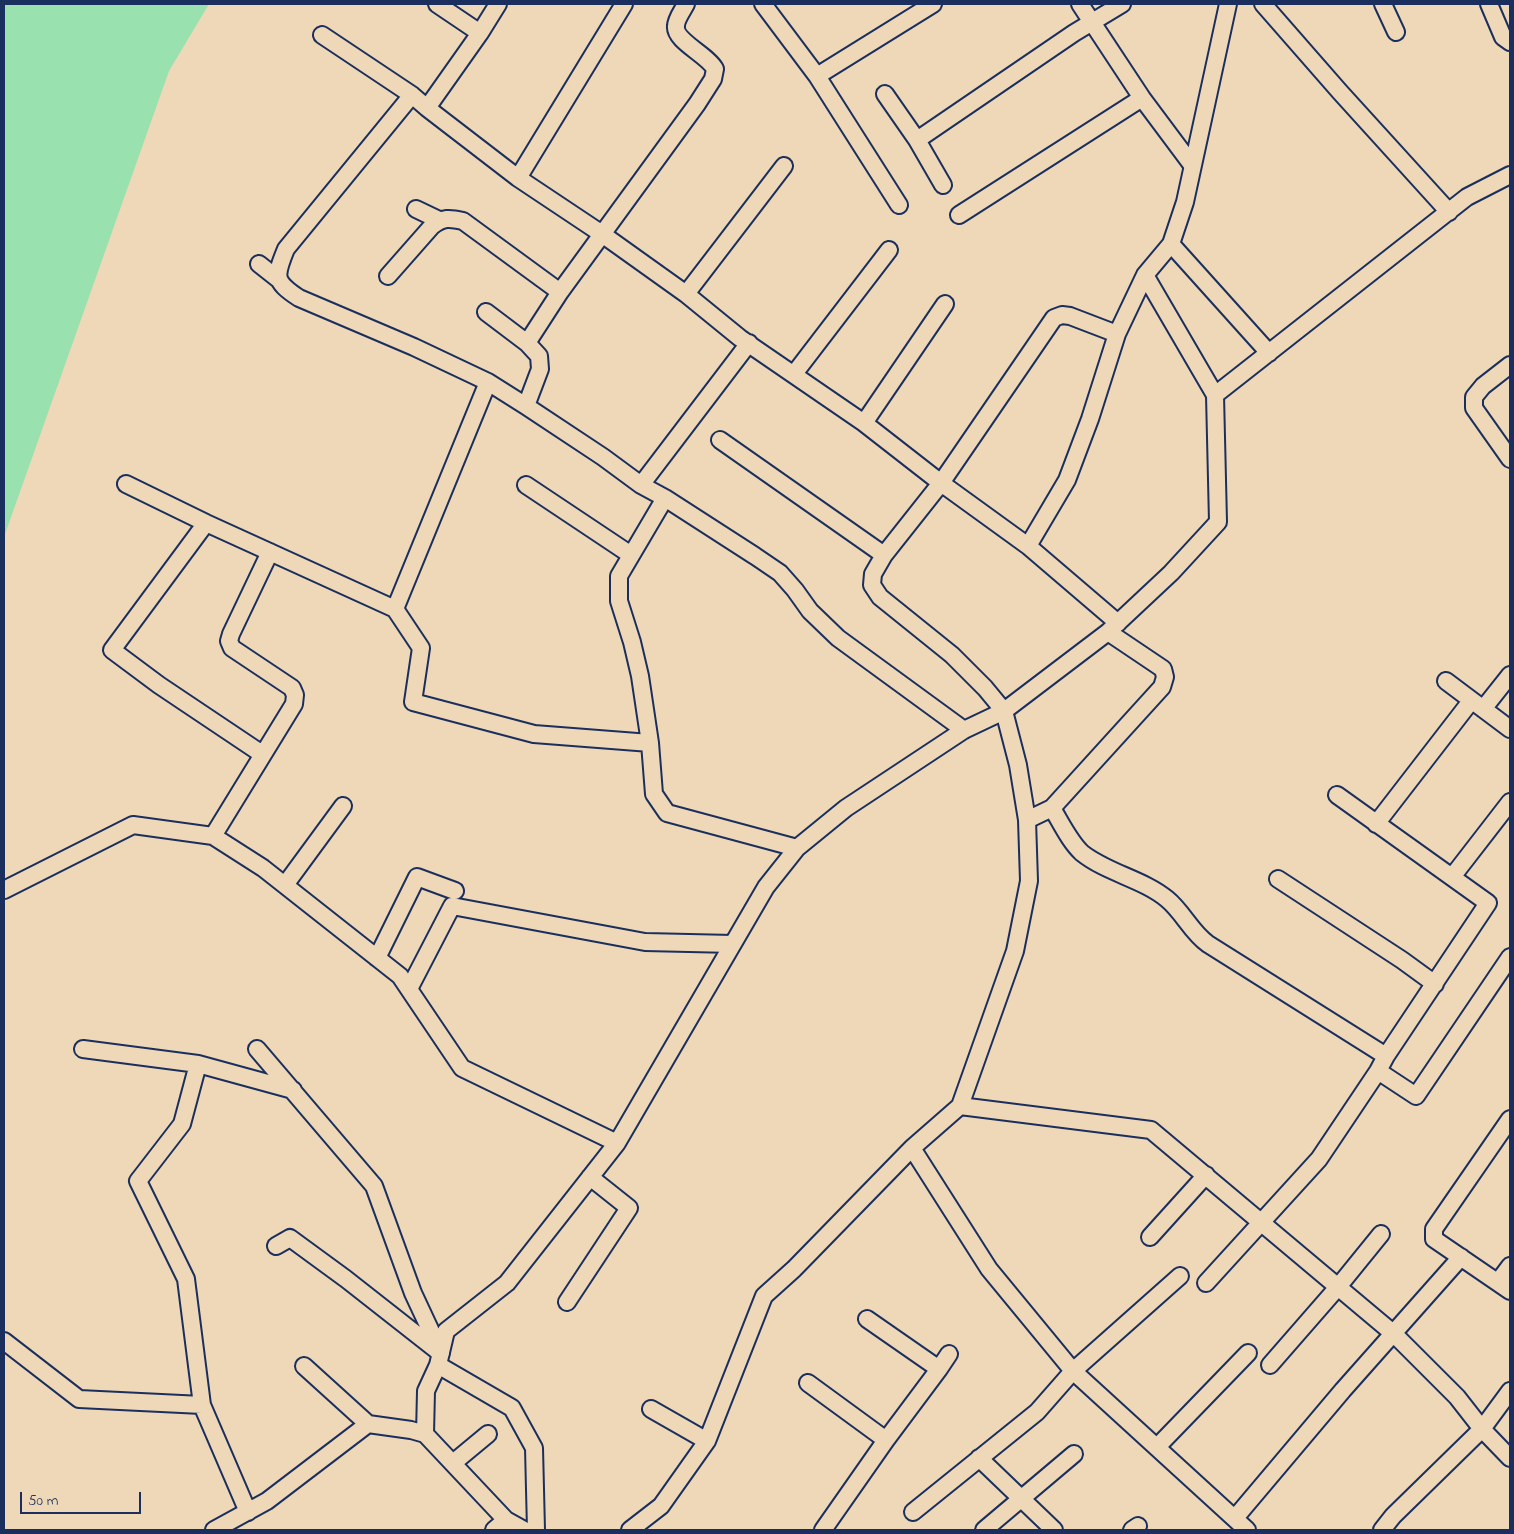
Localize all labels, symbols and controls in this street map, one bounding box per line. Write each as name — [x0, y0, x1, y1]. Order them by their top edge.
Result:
scale bar — [22, 1482, 144, 1514]
text: 50 m — [28, 1490, 58, 1512]

